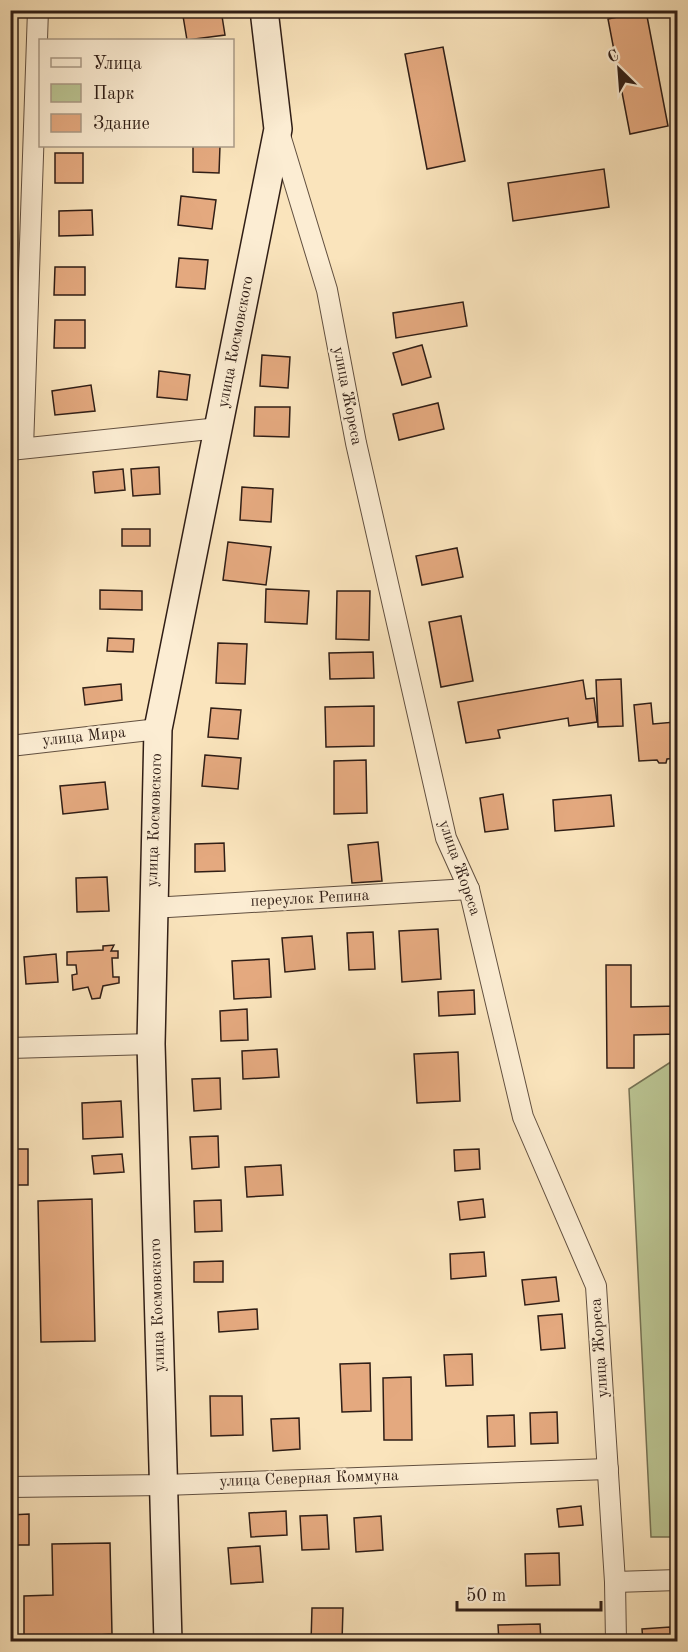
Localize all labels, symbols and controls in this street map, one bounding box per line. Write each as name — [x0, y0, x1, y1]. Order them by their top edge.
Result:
legend — [39, 39, 234, 147]
north arrow — [589, 39, 649, 99]
text: С — [605, 48, 622, 67]
text: Улица — [93, 55, 142, 73]
text: Парк — [93, 85, 134, 103]
text: Здание — [93, 115, 150, 133]
street label: улица Космовского — [215, 275, 257, 409]
street label: улица Жореса — [330, 345, 364, 447]
street label: улица Мира — [42, 725, 127, 749]
street label: улица Космовского — [145, 753, 165, 887]
street label: улица Жореса — [435, 818, 483, 918]
street label: переулок Репина — [250, 888, 370, 910]
street label: улица Космовского — [148, 1238, 168, 1372]
street label: улица Жореса — [589, 1297, 611, 1398]
street label: улица Северная Коммуна — [219, 1468, 399, 1490]
scale bar — [457, 1574, 601, 1612]
text: 50 m — [466, 1587, 506, 1605]

